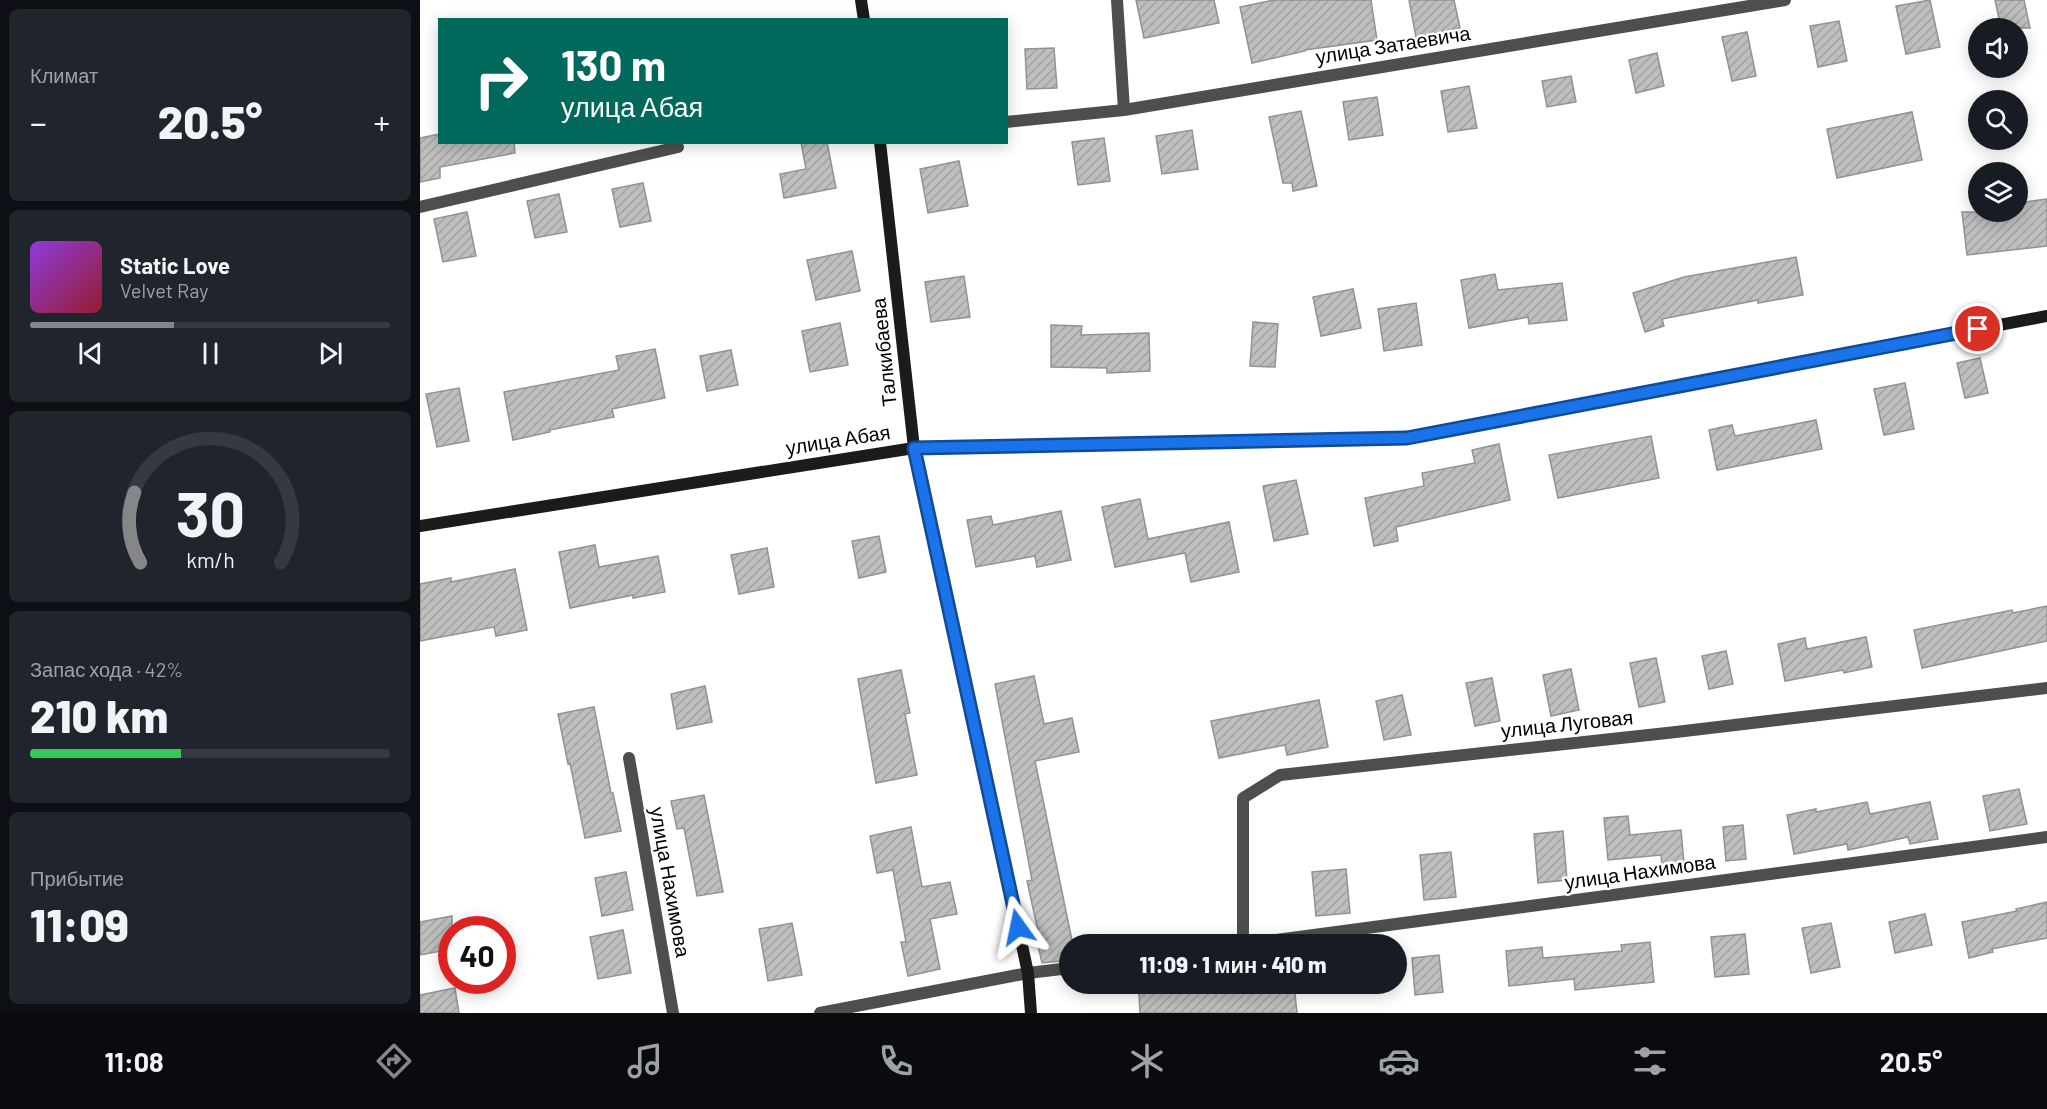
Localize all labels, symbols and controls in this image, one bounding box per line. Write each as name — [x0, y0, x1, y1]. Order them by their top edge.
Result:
map controls — [1968, 18, 2028, 222]
button: sound — [1968, 18, 2028, 78]
street label: улица Затаевича — [1314, 20, 1473, 68]
text: 130 m — [561, 39, 666, 89]
icon: right — [462, 42, 540, 120]
text: Климат — [30, 63, 98, 87]
text: улица Абая — [561, 90, 703, 122]
button: search — [1968, 90, 2028, 150]
text: 20.5° — [158, 94, 262, 148]
text: − — [30, 102, 47, 142]
text: + — [374, 102, 390, 142]
button: layers — [1968, 162, 2028, 222]
text: Static Love — [120, 252, 230, 278]
text: Velvet Ray — [120, 278, 209, 302]
street label: Талкибаева — [865, 296, 901, 407]
pin — [1952, 303, 2003, 354]
icon: arrive — [1961, 312, 1994, 345]
icon: previous — [74, 337, 107, 370]
icon: pause — [194, 337, 227, 370]
icon: next — [314, 337, 347, 370]
street label: улица Абая — [784, 419, 892, 459]
text: 30 — [175, 476, 245, 550]
text: km/h — [186, 548, 234, 573]
text: Запас хода · 42% — [30, 657, 183, 681]
text: 210 km — [30, 688, 168, 742]
street label: улица Луговая — [1500, 704, 1634, 742]
street label: улица Нахимова — [646, 805, 696, 960]
street label: улица Нахимова — [1563, 848, 1718, 893]
text: Прибытие — [30, 866, 124, 890]
position arrow — [986, 895, 1050, 959]
text: 11:09 — [30, 897, 129, 951]
speed limit sign: 40 — [438, 916, 516, 994]
text: 11:09 · 1 мин · 410 m — [1140, 951, 1326, 977]
icon: directions — [373, 1040, 415, 1082]
icon: music — [624, 1040, 666, 1082]
icon: phone — [875, 1040, 917, 1082]
icon: climate — [1126, 1040, 1168, 1082]
icon: car — [1378, 1040, 1420, 1082]
icon: filters — [1629, 1040, 1671, 1082]
text: 11:08 — [105, 1045, 164, 1077]
text: 20.5° — [1880, 1045, 1942, 1077]

